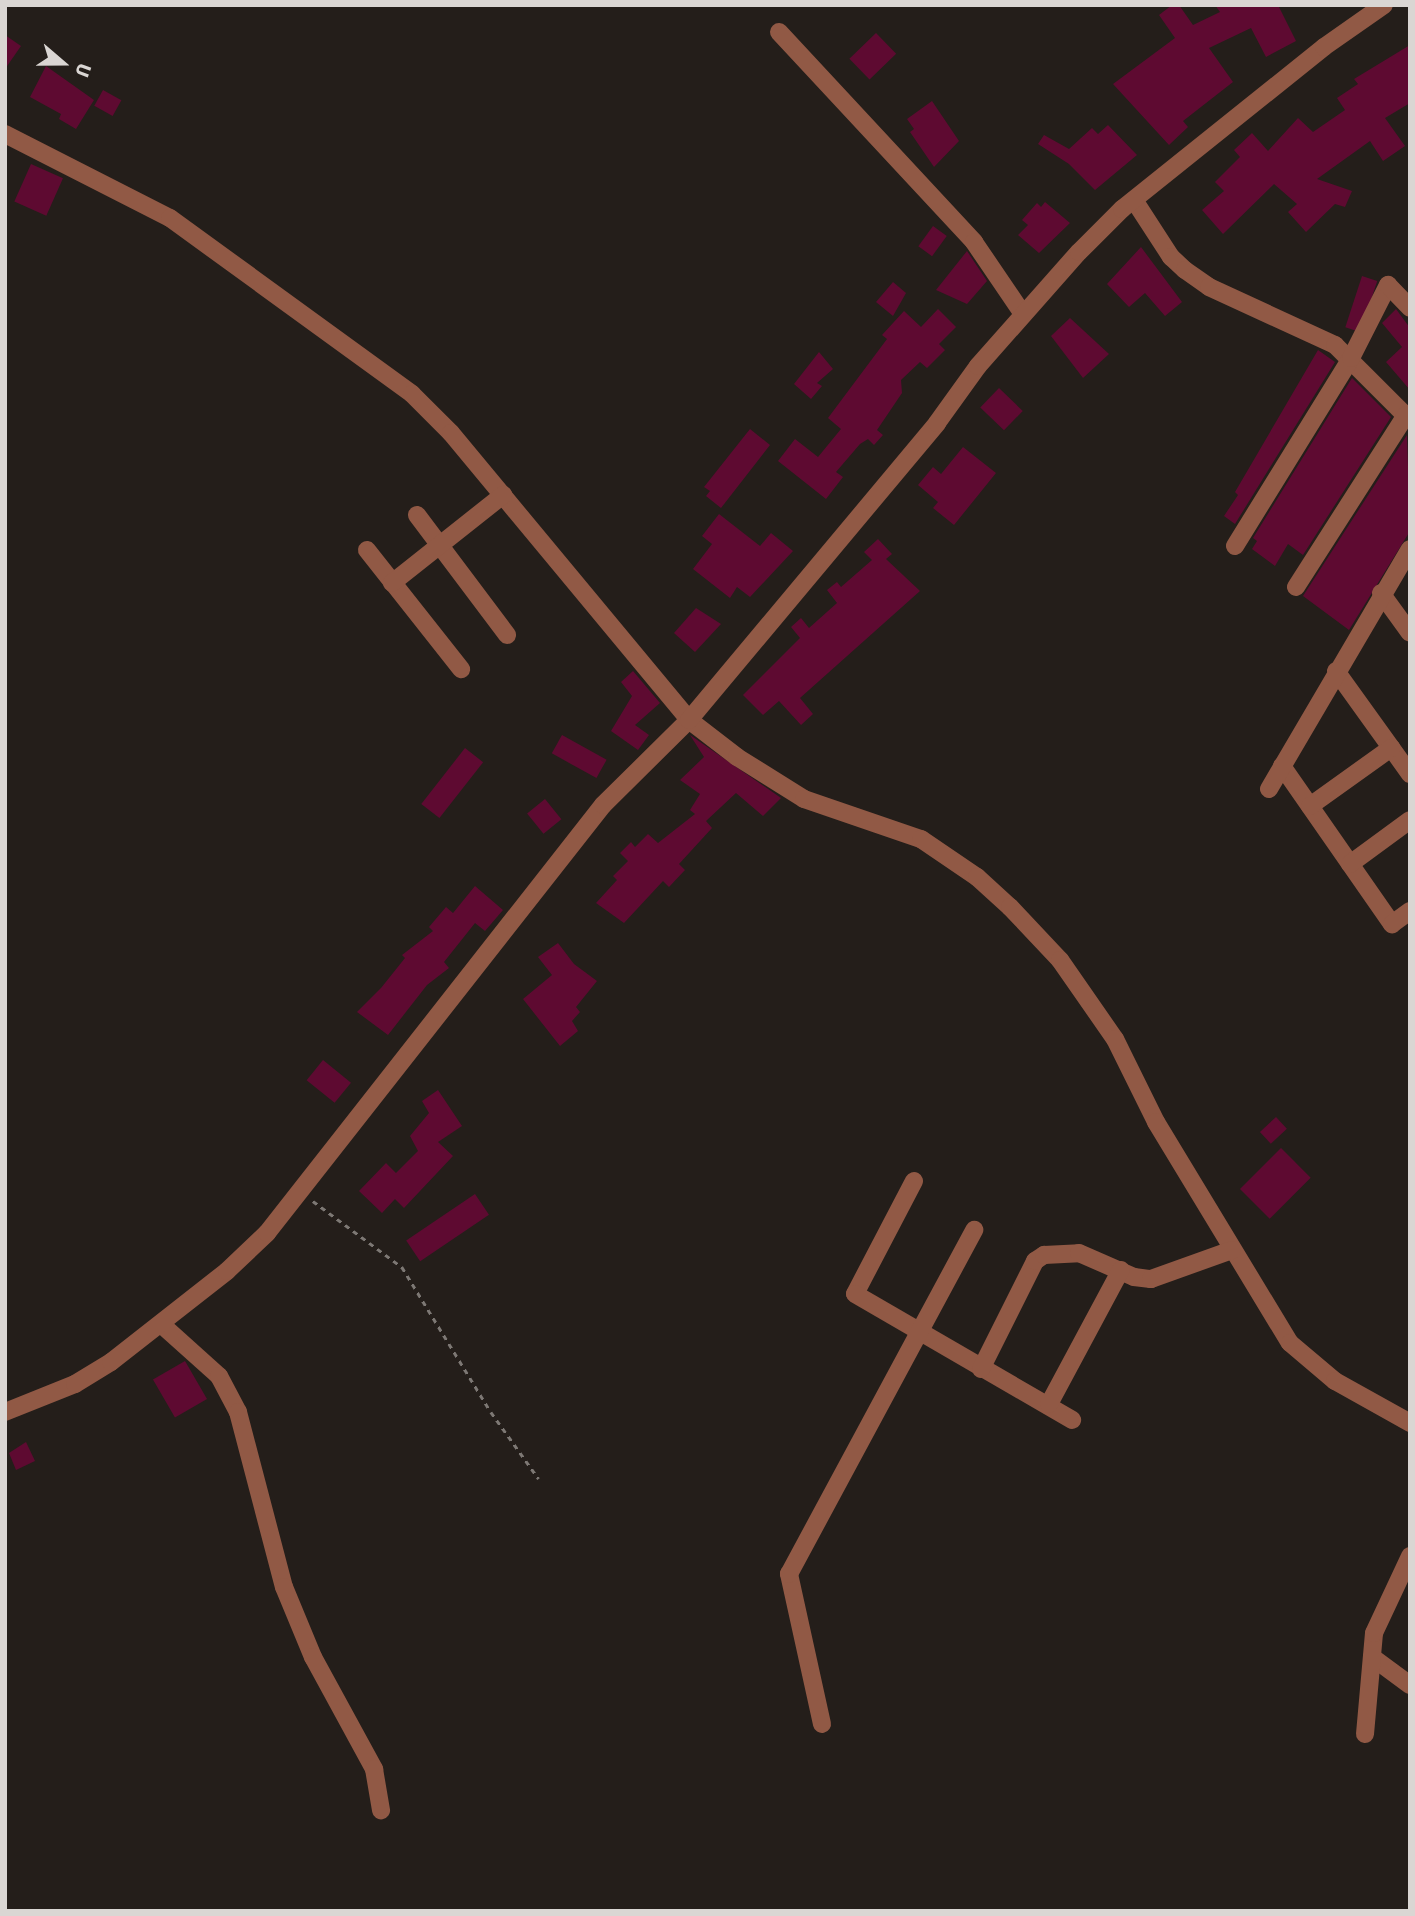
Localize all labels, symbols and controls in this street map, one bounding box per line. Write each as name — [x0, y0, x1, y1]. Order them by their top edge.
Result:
north arrow — [28, 28, 98, 98]
text: U — [70, 61, 96, 80]

